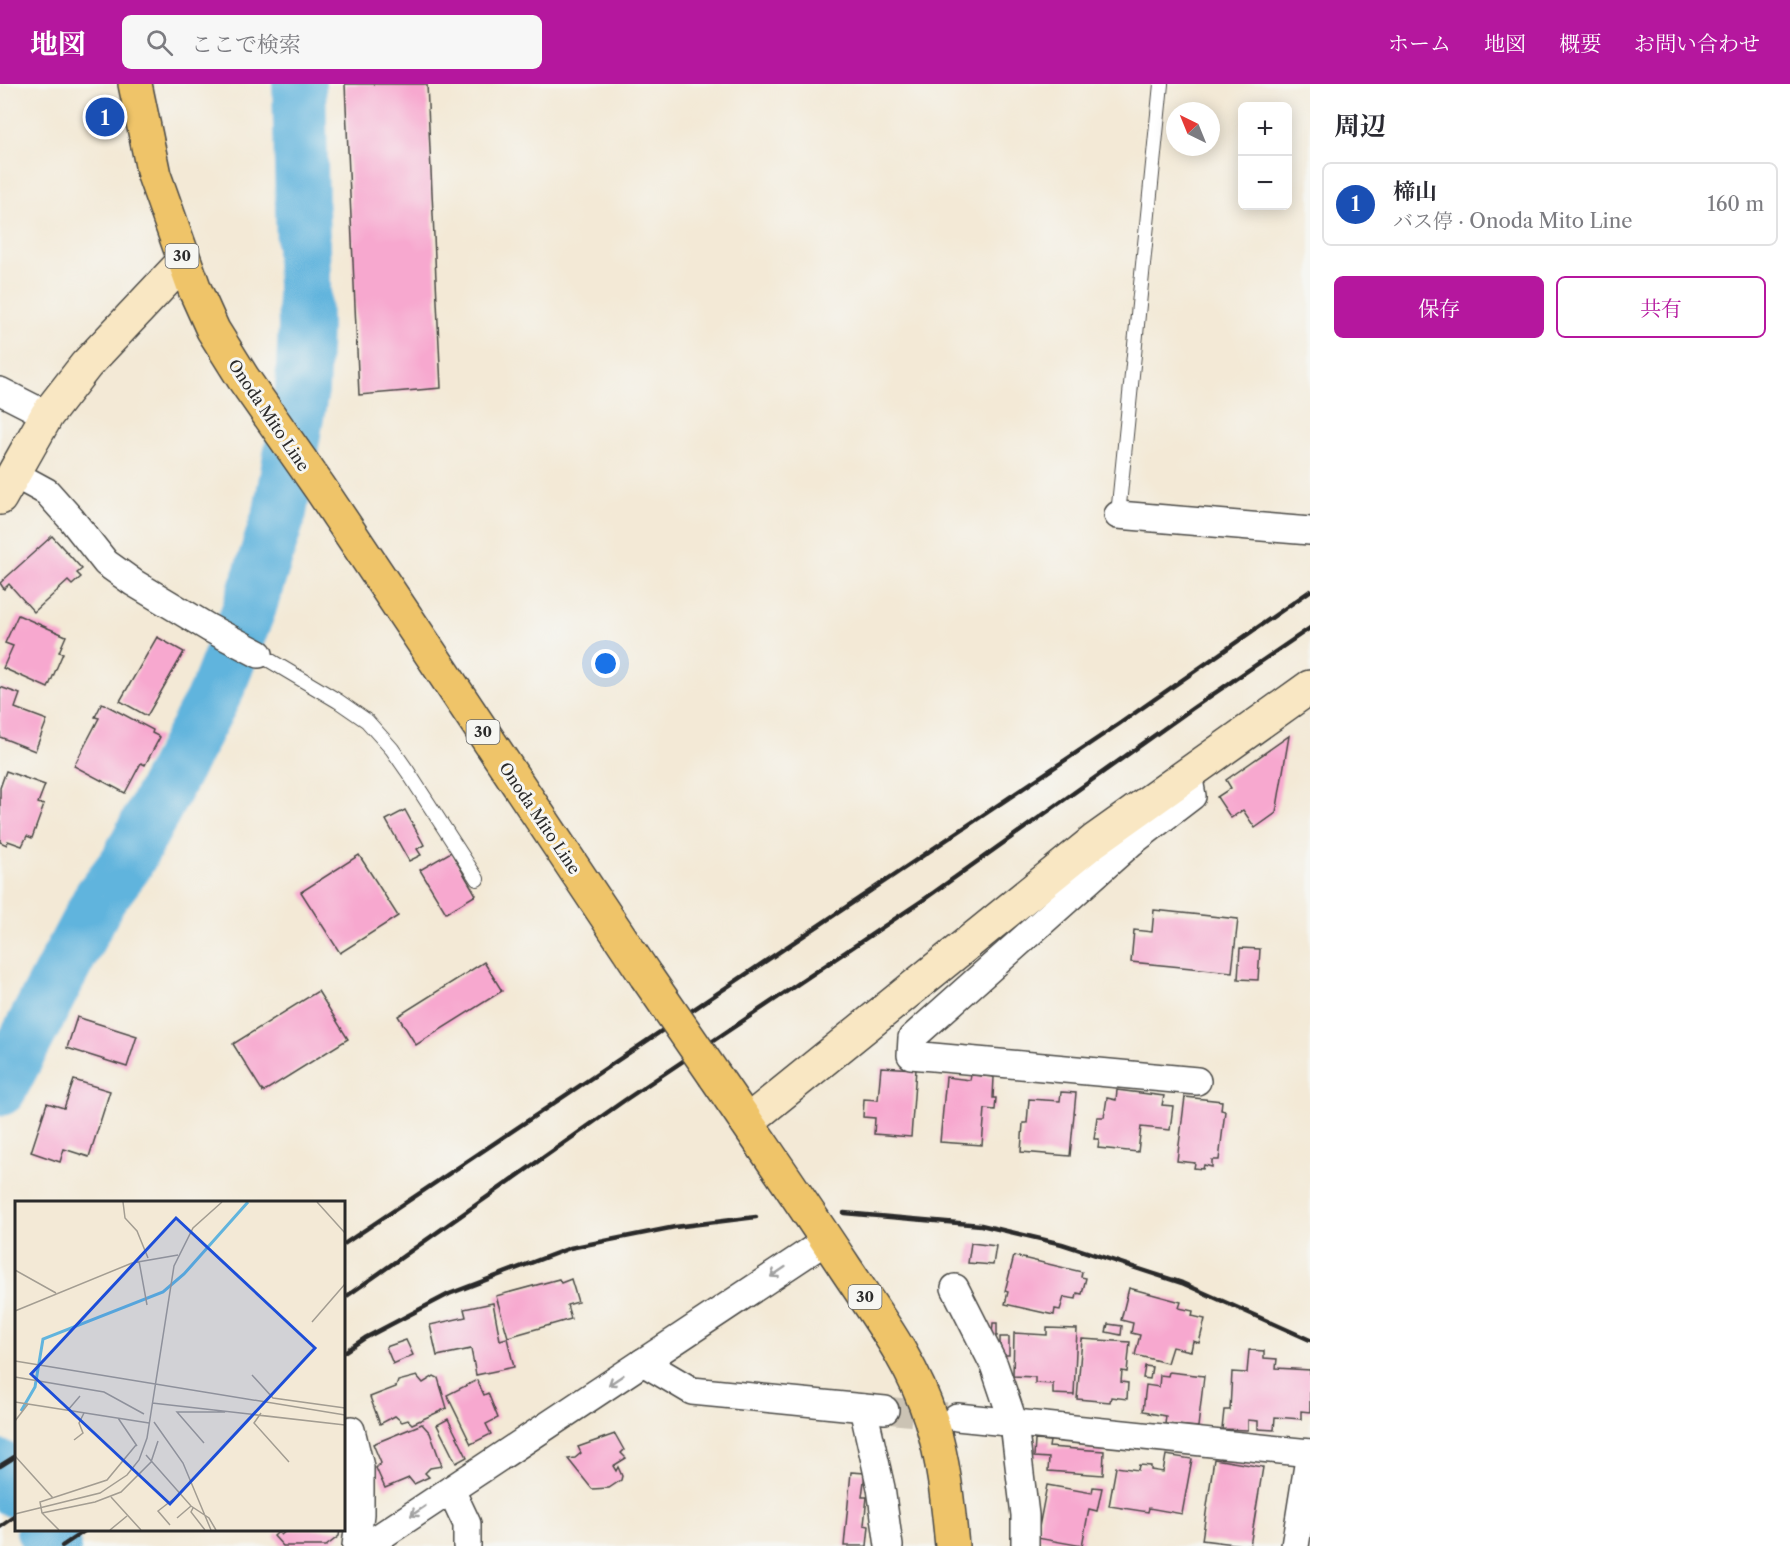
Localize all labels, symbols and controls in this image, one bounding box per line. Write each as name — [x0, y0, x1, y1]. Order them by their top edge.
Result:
search box — [122, 15, 542, 69]
icon: search — [143, 26, 176, 59]
text: 地図 — [30, 27, 86, 61]
text: ここで検索 — [191, 31, 301, 58]
text: ホーム — [1388, 31, 1451, 56]
text: 地図 — [1484, 31, 1526, 56]
text: 概要 — [1559, 31, 1601, 56]
text: お問い合わせ — [1634, 31, 1760, 56]
pin: 1 — [86, 94, 124, 140]
north arrow — [1166, 102, 1220, 156]
map controls — [1238, 102, 1292, 210]
button: + — [1238, 102, 1292, 156]
text: 周辺 — [1334, 110, 1386, 142]
button: − — [1238, 156, 1292, 210]
text: 楴山 — [1393, 178, 1437, 205]
text: 1 — [1351, 192, 1360, 216]
text: 160 m — [1707, 192, 1764, 216]
text: バス停 · Onoda Mito Line — [1393, 209, 1632, 233]
road number: 30 — [166, 244, 198, 268]
button: 保存 — [1334, 276, 1544, 338]
button: 共有 — [1556, 276, 1766, 338]
street label: Onoda Mito Line — [224, 355, 314, 475]
your location — [591, 649, 620, 678]
road number: 30 — [466, 720, 500, 744]
street label: Onoda Mito Line — [495, 758, 585, 878]
inset map — [15, 1201, 345, 1531]
one-way arrow — [771, 1266, 787, 1278]
road number: 30 — [848, 1285, 882, 1309]
one-way arrow — [608, 1374, 625, 1386]
one-way arrow — [411, 1505, 427, 1517]

